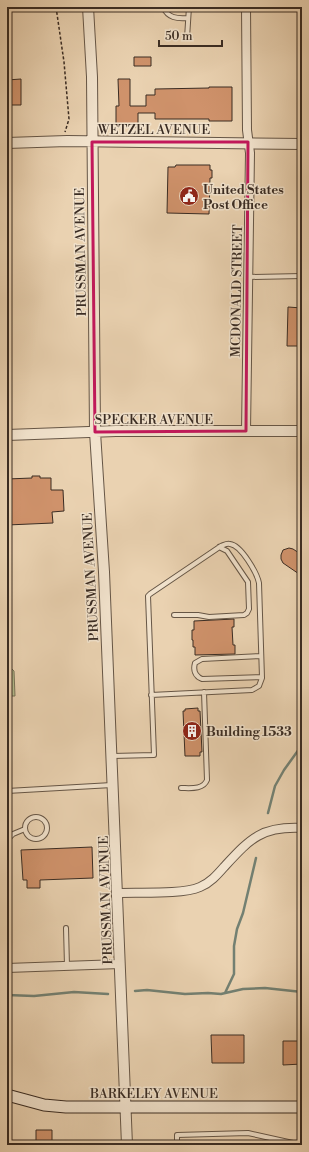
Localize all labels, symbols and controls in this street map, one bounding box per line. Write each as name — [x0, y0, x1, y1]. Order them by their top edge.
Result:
scale bar — [159, 22, 222, 48]
text: 50 m — [165, 29, 193, 44]
street label: WETZEL AVENUE — [97, 122, 210, 138]
place label: United States Post Office — [203, 182, 284, 213]
public building icon: United States Post Office — [178, 185, 200, 207]
street label: PRUSSMAN AVENUE — [72, 187, 90, 317]
street label: MCDONALD STREET — [228, 224, 246, 358]
street label: SPECKER AVENUE — [95, 412, 213, 428]
street label: PRUSSMAN AVENUE — [80, 512, 102, 642]
building icon: Building 1533 — [181, 720, 203, 742]
place label: Building 1533 — [206, 724, 292, 740]
street label: PRUSSMAN AVENUE — [96, 835, 116, 965]
street label: BARKELEY AVENUE — [89, 1086, 218, 1102]

